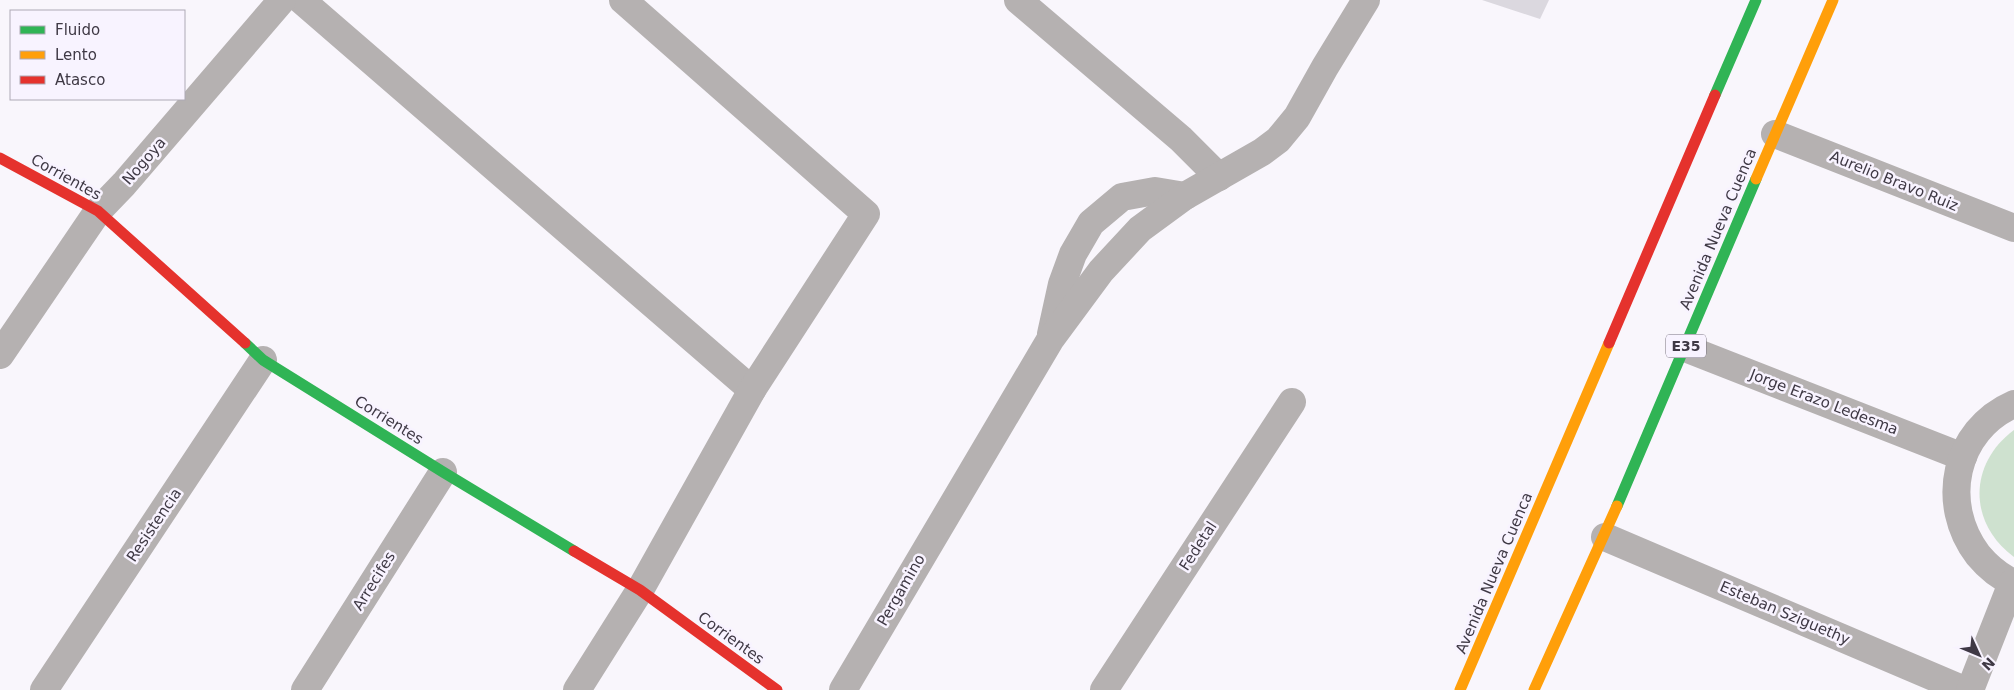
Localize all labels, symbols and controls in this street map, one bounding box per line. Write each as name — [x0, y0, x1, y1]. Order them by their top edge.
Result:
legend — [10, 10, 185, 100]
text: Fluido — [55, 21, 100, 39]
text: Lento — [55, 46, 97, 64]
text: Atasco — [55, 71, 105, 89]
street label: Nogoya — [118, 134, 170, 188]
street label: Avenida Nueva Cuenca — [1676, 146, 1760, 312]
street label: Aurelio Bravo Ruiz — [1827, 147, 1961, 215]
street label: Corrientes — [28, 150, 104, 204]
road number: E35 — [1666, 334, 1706, 358]
street label: Jorge Erazo Ledesma — [1746, 365, 1901, 439]
street label: Corrientes — [351, 392, 427, 448]
street label: Resistencia — [123, 485, 185, 565]
street label: Avenida Nueva Cuenca — [1452, 490, 1536, 656]
street label: Fedetal — [1175, 518, 1221, 574]
street label: Arrecifes — [349, 548, 399, 614]
street label: Pergamino — [873, 551, 929, 629]
street label: Esteban Sziguethy — [1717, 577, 1853, 649]
street label: Corrientes — [694, 608, 768, 668]
north arrow — [1954, 630, 2004, 680]
text: N — [1979, 654, 1998, 674]

